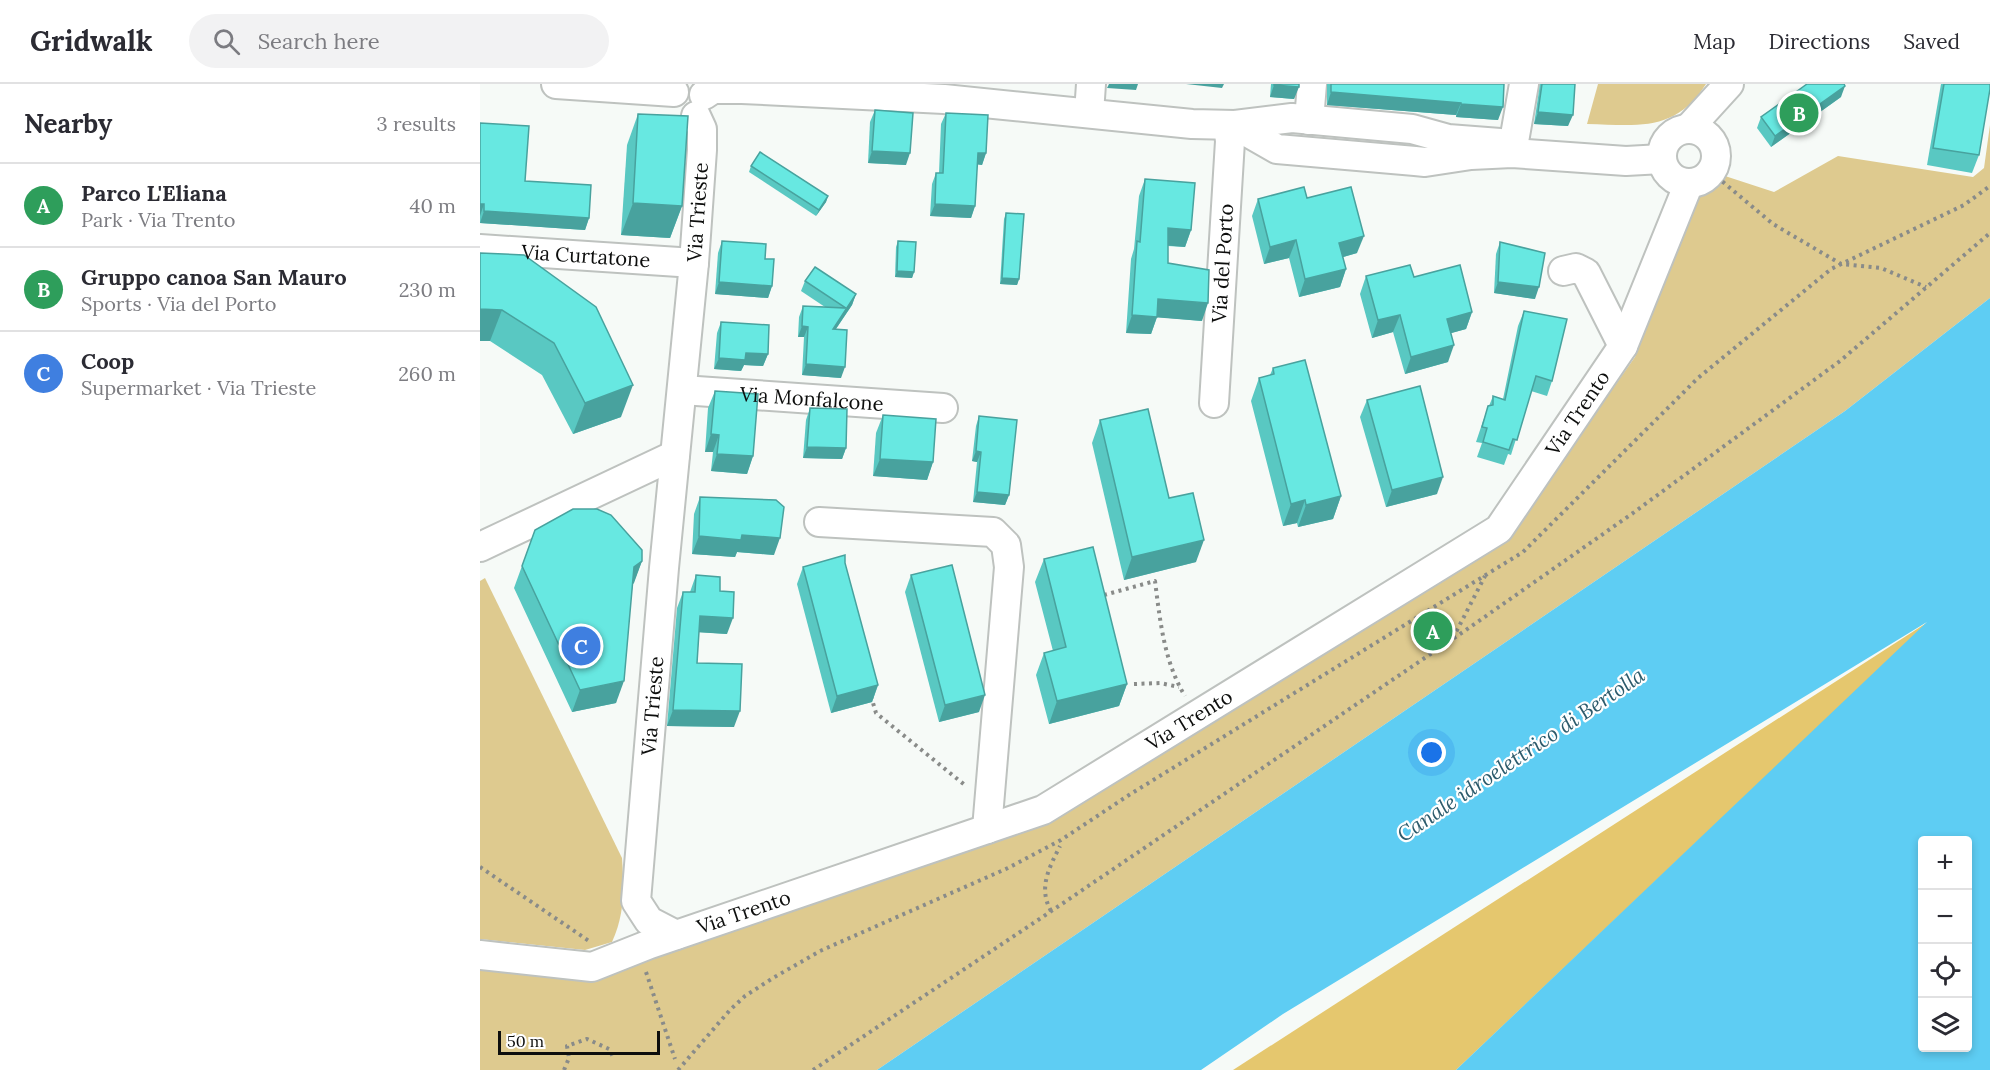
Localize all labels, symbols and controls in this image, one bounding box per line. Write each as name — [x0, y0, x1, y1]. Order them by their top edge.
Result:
search box — [189, 14, 609, 68]
text: Gridwalk — [30, 23, 153, 59]
icon: search — [210, 25, 243, 58]
text: Search here — [258, 27, 380, 55]
text: Map — [1693, 28, 1736, 55]
text: Directions — [1769, 28, 1870, 55]
text: Saved — [1903, 28, 1960, 55]
pin: B — [1780, 90, 1818, 135]
text: Nearby — [24, 107, 112, 140]
text: 3 results — [377, 111, 456, 136]
street label: Via Trieste — [681, 161, 713, 264]
text: Parco L'Eliana — [81, 179, 227, 207]
text: A — [37, 193, 50, 218]
text: 40 m — [410, 193, 456, 218]
street label: Via del Porto — [1206, 203, 1238, 325]
text: Park · Via Trento — [81, 207, 235, 232]
street label: Via Curtatone — [520, 239, 651, 272]
text: Gruppo canoa San Mauro — [81, 263, 347, 291]
text: B — [37, 277, 50, 302]
text: 230 m — [399, 277, 456, 302]
text: Sports · Via del Porto — [81, 291, 277, 316]
text: Coop — [81, 347, 134, 375]
text: C — [37, 361, 50, 386]
text: 260 m — [398, 361, 456, 386]
street label: Via Trento — [1539, 365, 1615, 461]
text: Supermarket · Via Trieste — [81, 375, 316, 400]
street label: Via Monfalcone — [738, 381, 884, 416]
pin: A — [1414, 608, 1452, 654]
pin: C — [562, 624, 600, 668]
street label: Via Trieste — [635, 655, 669, 758]
water label: Canale idroelettrico di Bertolla — [1392, 661, 1650, 848]
street label: Via Trento — [1140, 683, 1237, 756]
your location — [1417, 738, 1446, 767]
map controls — [1918, 836, 1972, 1052]
button: + — [1918, 836, 1972, 890]
street label: Via Trento — [692, 884, 794, 939]
button: − — [1918, 890, 1972, 944]
button: locate — [1918, 944, 1972, 998]
button: layers — [1918, 998, 1972, 1052]
scale bar — [498, 1028, 660, 1056]
text: 50 m — [507, 1031, 544, 1051]

